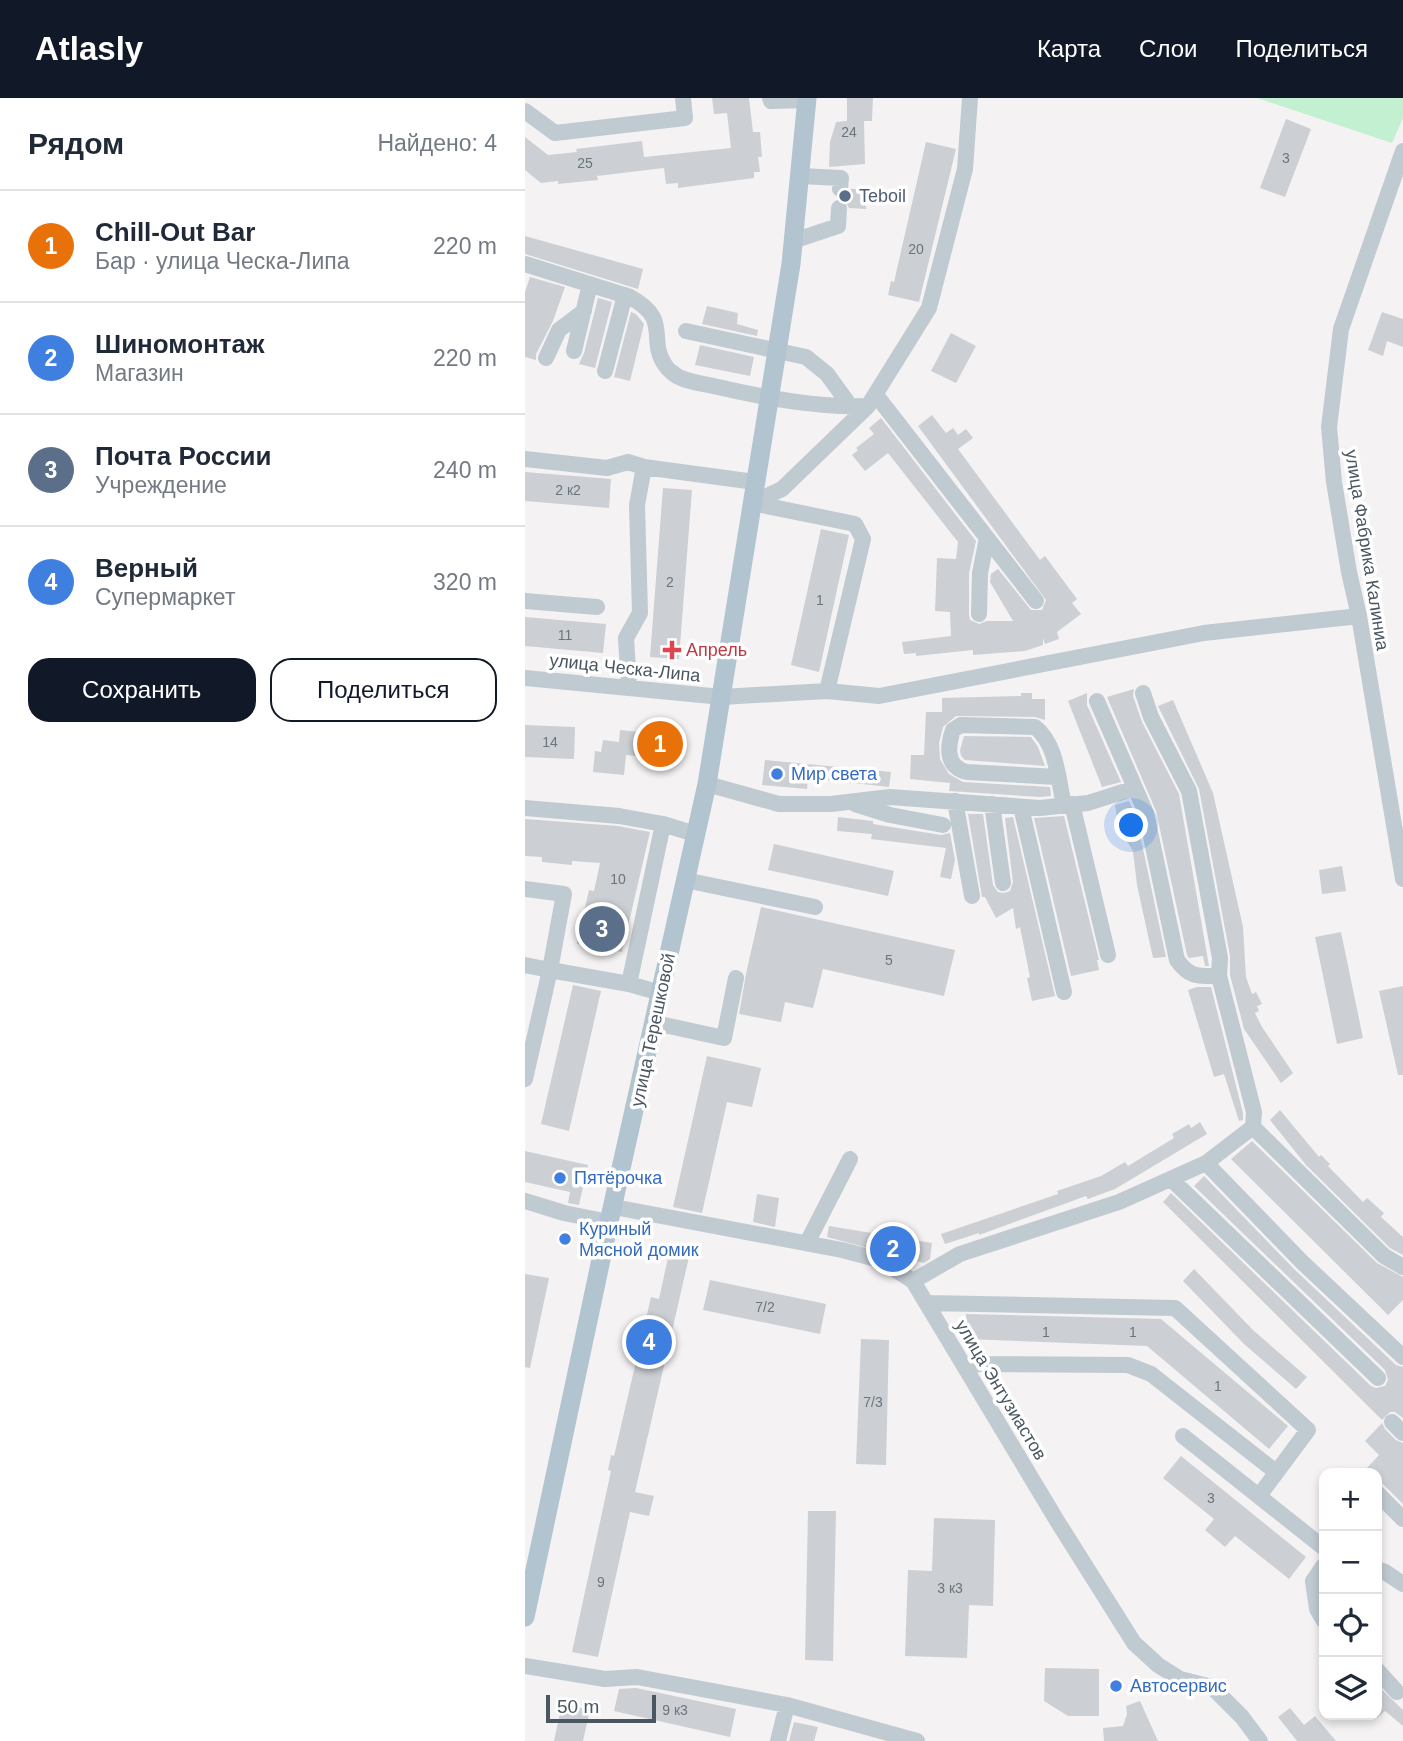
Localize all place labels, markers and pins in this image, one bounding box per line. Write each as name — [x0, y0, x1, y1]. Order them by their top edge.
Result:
place label: Teboil — [859, 186, 906, 206]
marker: Teboil — [837, 188, 853, 204]
place label: Апрель — [686, 640, 747, 660]
marker: Апрель — [664, 642, 680, 658]
pin: 1 — [637, 718, 683, 770]
place label: Мир света — [791, 764, 878, 784]
marker: Мир света — [769, 766, 785, 782]
pin: 3 — [579, 903, 625, 955]
place label: Пятёрочка — [574, 1168, 663, 1188]
marker: Пятёрочка — [552, 1170, 568, 1186]
place label: Куриный Мясной домик — [579, 1219, 699, 1260]
pin: 2 — [870, 1223, 916, 1275]
marker: Куриный Мясной домик — [557, 1231, 573, 1247]
pin: 4 — [626, 1316, 672, 1368]
place label: Автосервис — [1130, 1676, 1227, 1696]
marker: Автосервис — [1108, 1678, 1124, 1694]

